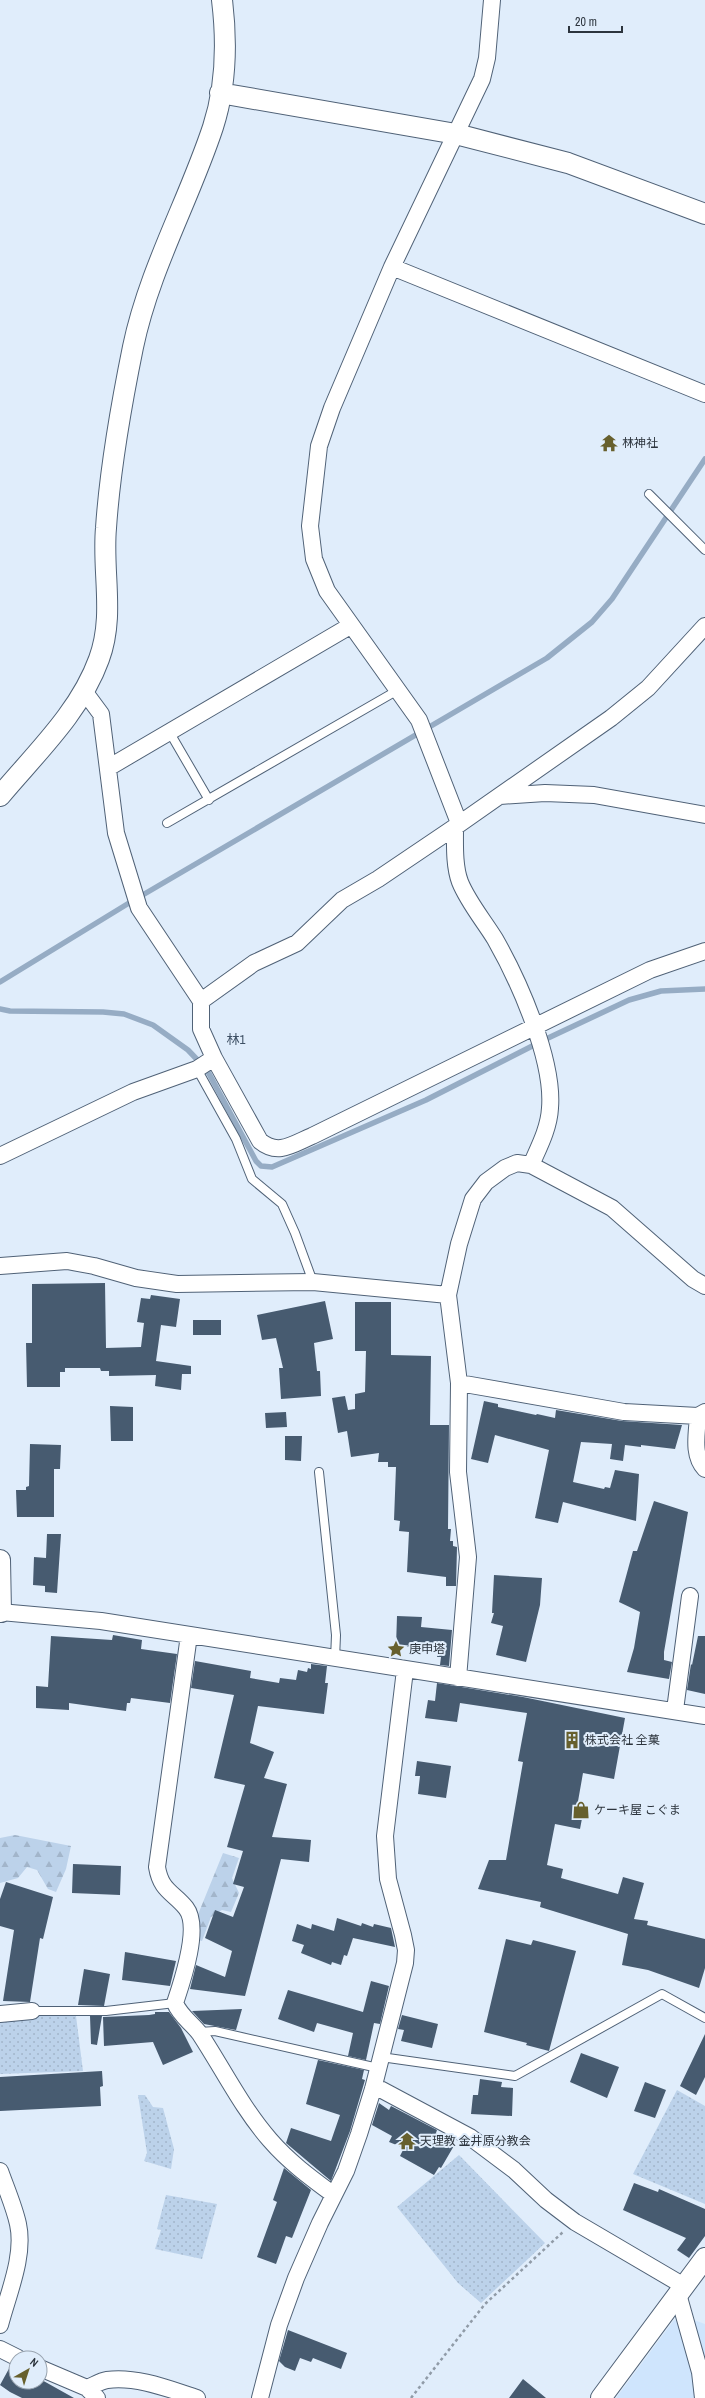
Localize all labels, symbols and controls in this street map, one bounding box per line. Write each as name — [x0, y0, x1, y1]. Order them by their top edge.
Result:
scale bar — [569, 8, 622, 34]
text: 20 m — [575, 14, 597, 30]
temple icon: 林神社 — [599, 433, 619, 453]
place label: 林神社 — [622, 435, 658, 451]
district label: 林1 — [227, 1031, 246, 1048]
place icon: 庚申塔 — [386, 1639, 406, 1659]
place label: 庚申塔 — [409, 1641, 445, 1657]
building icon: 株式会社 全菓 — [562, 1730, 582, 1750]
place label: 株式会社 全菓 — [585, 1732, 660, 1748]
shop icon: ケーキ屋 こぐま — [571, 1800, 591, 1820]
place label: ケーキ屋 こぐま — [594, 1802, 681, 1818]
temple icon: 天理教 金井原分教会 — [397, 2131, 417, 2151]
place label: 天理教 金井原分教会 — [420, 2133, 531, 2149]
north arrow — [8, 2350, 48, 2390]
text: N — [27, 2355, 41, 2370]

